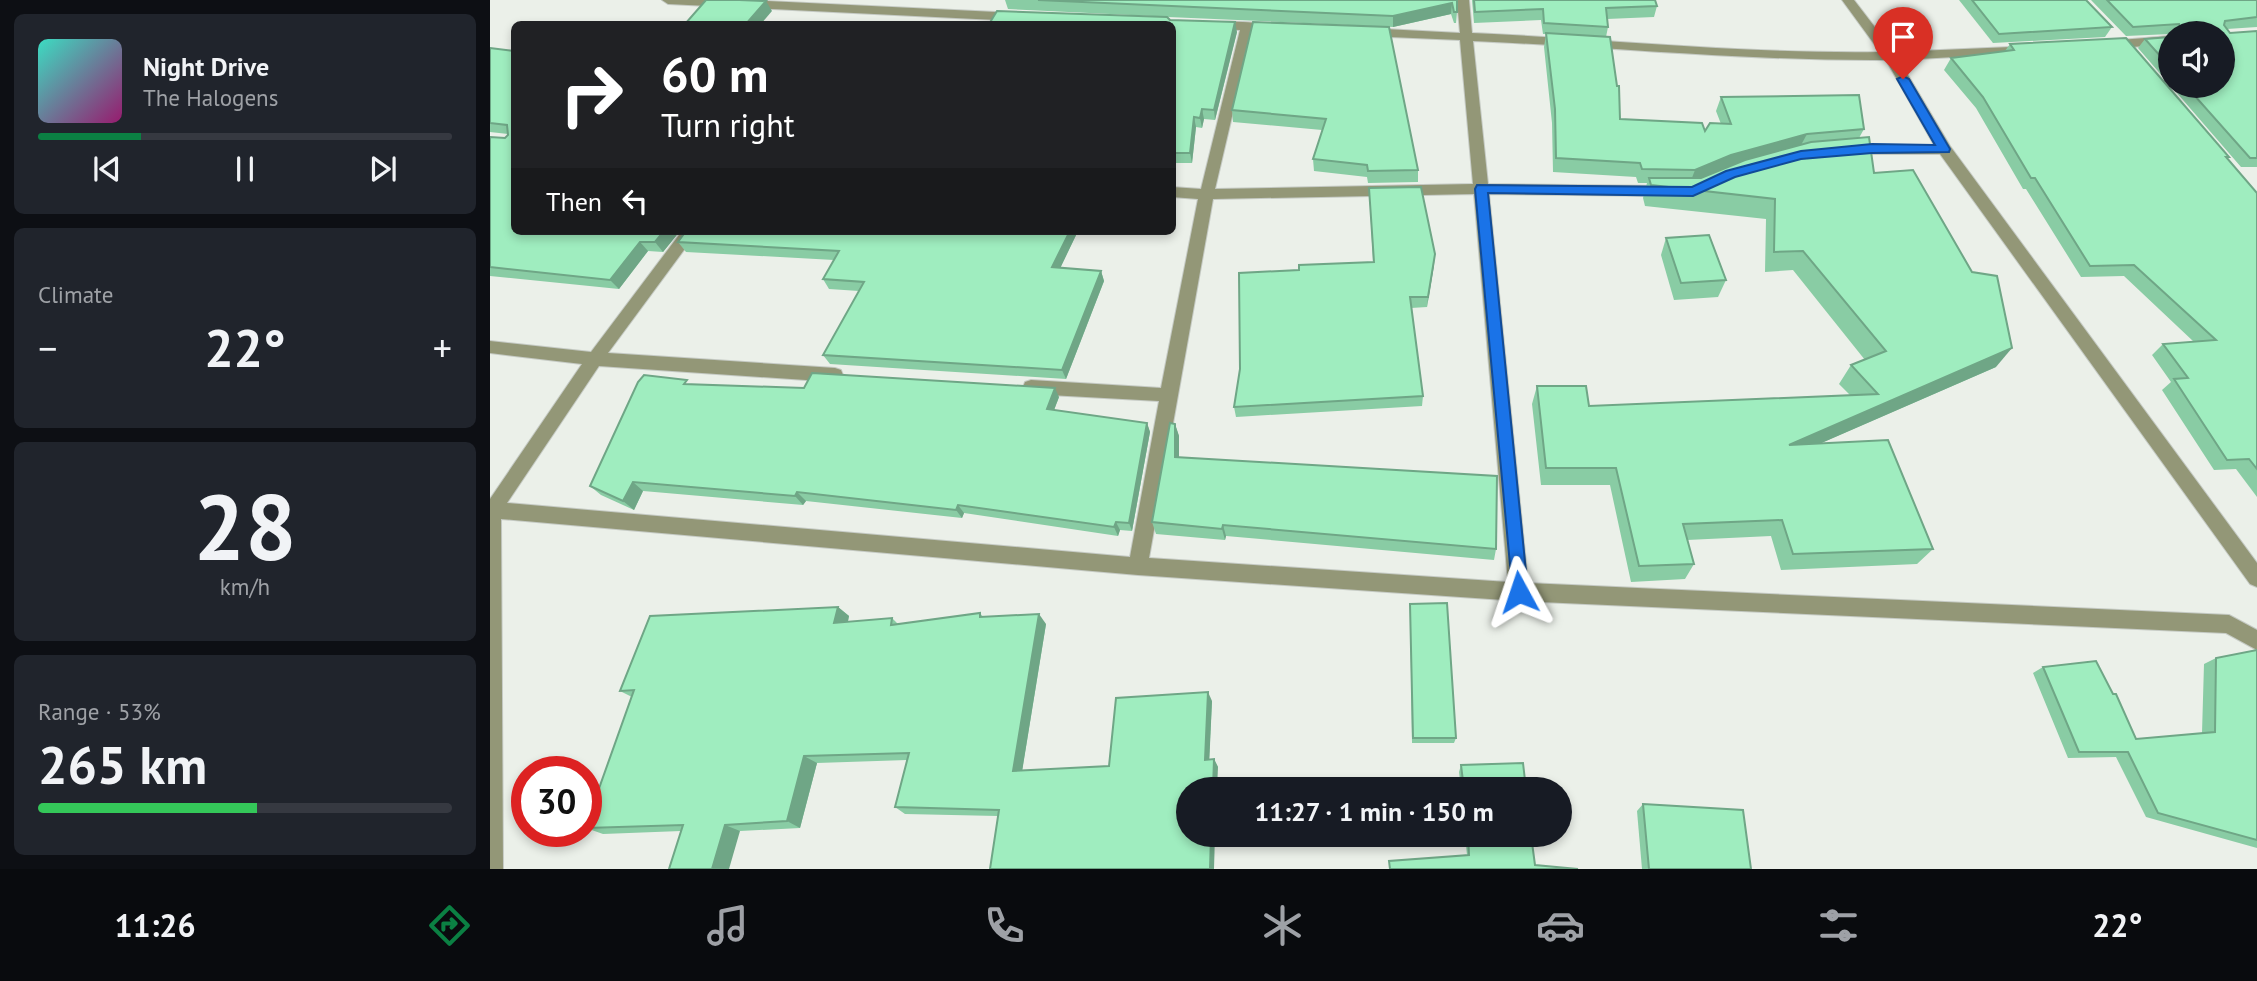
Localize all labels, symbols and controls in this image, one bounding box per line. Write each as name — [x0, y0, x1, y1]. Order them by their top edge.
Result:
pin — [1873, 7, 1933, 79]
icon: arrive — [1884, 18, 1922, 56]
map controls — [2158, 21, 2235, 98]
button: sound — [2158, 21, 2235, 98]
text: 60 m — [661, 42, 768, 106]
icon: right — [546, 49, 637, 140]
text: Night Drive — [143, 50, 269, 83]
text: The Halogens — [143, 83, 278, 112]
text: Turn right — [661, 104, 795, 146]
icon: previous — [88, 150, 126, 188]
icon: pause — [226, 150, 264, 188]
icon: next — [364, 150, 402, 188]
icon: left — [616, 182, 654, 220]
text: Then — [546, 185, 602, 218]
text: Climate — [38, 280, 113, 309]
text: 22° — [204, 314, 286, 381]
text: − — [38, 323, 57, 372]
text: + — [433, 323, 452, 372]
text: 28 — [193, 467, 297, 585]
position arrow — [1482, 555, 1556, 629]
text: km/h — [220, 572, 270, 601]
text: Range · 53% — [38, 697, 161, 726]
text: 265 km — [38, 731, 207, 798]
speed limit sign: 30 — [511, 756, 602, 847]
text: 11:27 · 1 min · 150 m — [1254, 795, 1494, 828]
icon: directions — [425, 901, 474, 950]
icon: music — [703, 901, 752, 950]
icon: phone — [980, 901, 1029, 950]
icon: climate — [1258, 901, 1307, 950]
icon: car — [1536, 901, 1585, 950]
icon: filters — [1814, 901, 1863, 950]
text: 11:26 — [114, 904, 196, 946]
text: 22° — [2092, 904, 2143, 946]

